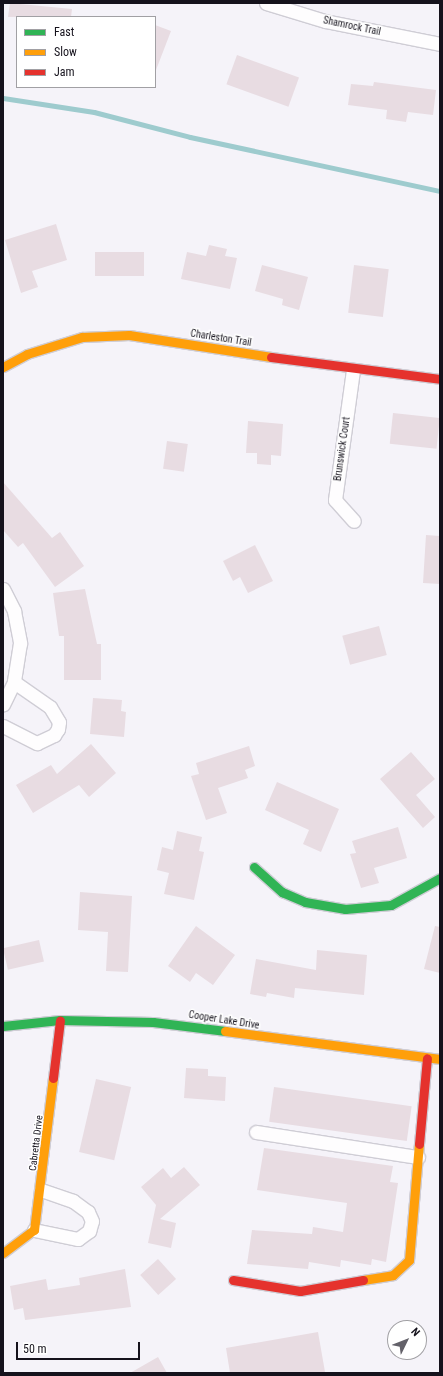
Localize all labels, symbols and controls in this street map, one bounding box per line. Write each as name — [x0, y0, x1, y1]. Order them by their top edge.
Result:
street label: Shamrock Trail — [322, 14, 382, 38]
legend — [16, 16, 156, 88]
text: Fast — [54, 25, 74, 39]
text: Slow — [54, 45, 77, 59]
text: Jam — [54, 65, 75, 79]
street label: Charleston Trail — [189, 327, 253, 349]
street label: Brunswick Court — [332, 416, 352, 482]
street label: Cooper Lake Drive — [188, 1008, 260, 1032]
street label: Cabretta Drive — [27, 1114, 45, 1172]
north arrow — [387, 1320, 427, 1360]
text: N — [408, 1325, 422, 1339]
scale bar — [18, 1334, 142, 1360]
text: 50 m — [23, 1342, 47, 1356]

